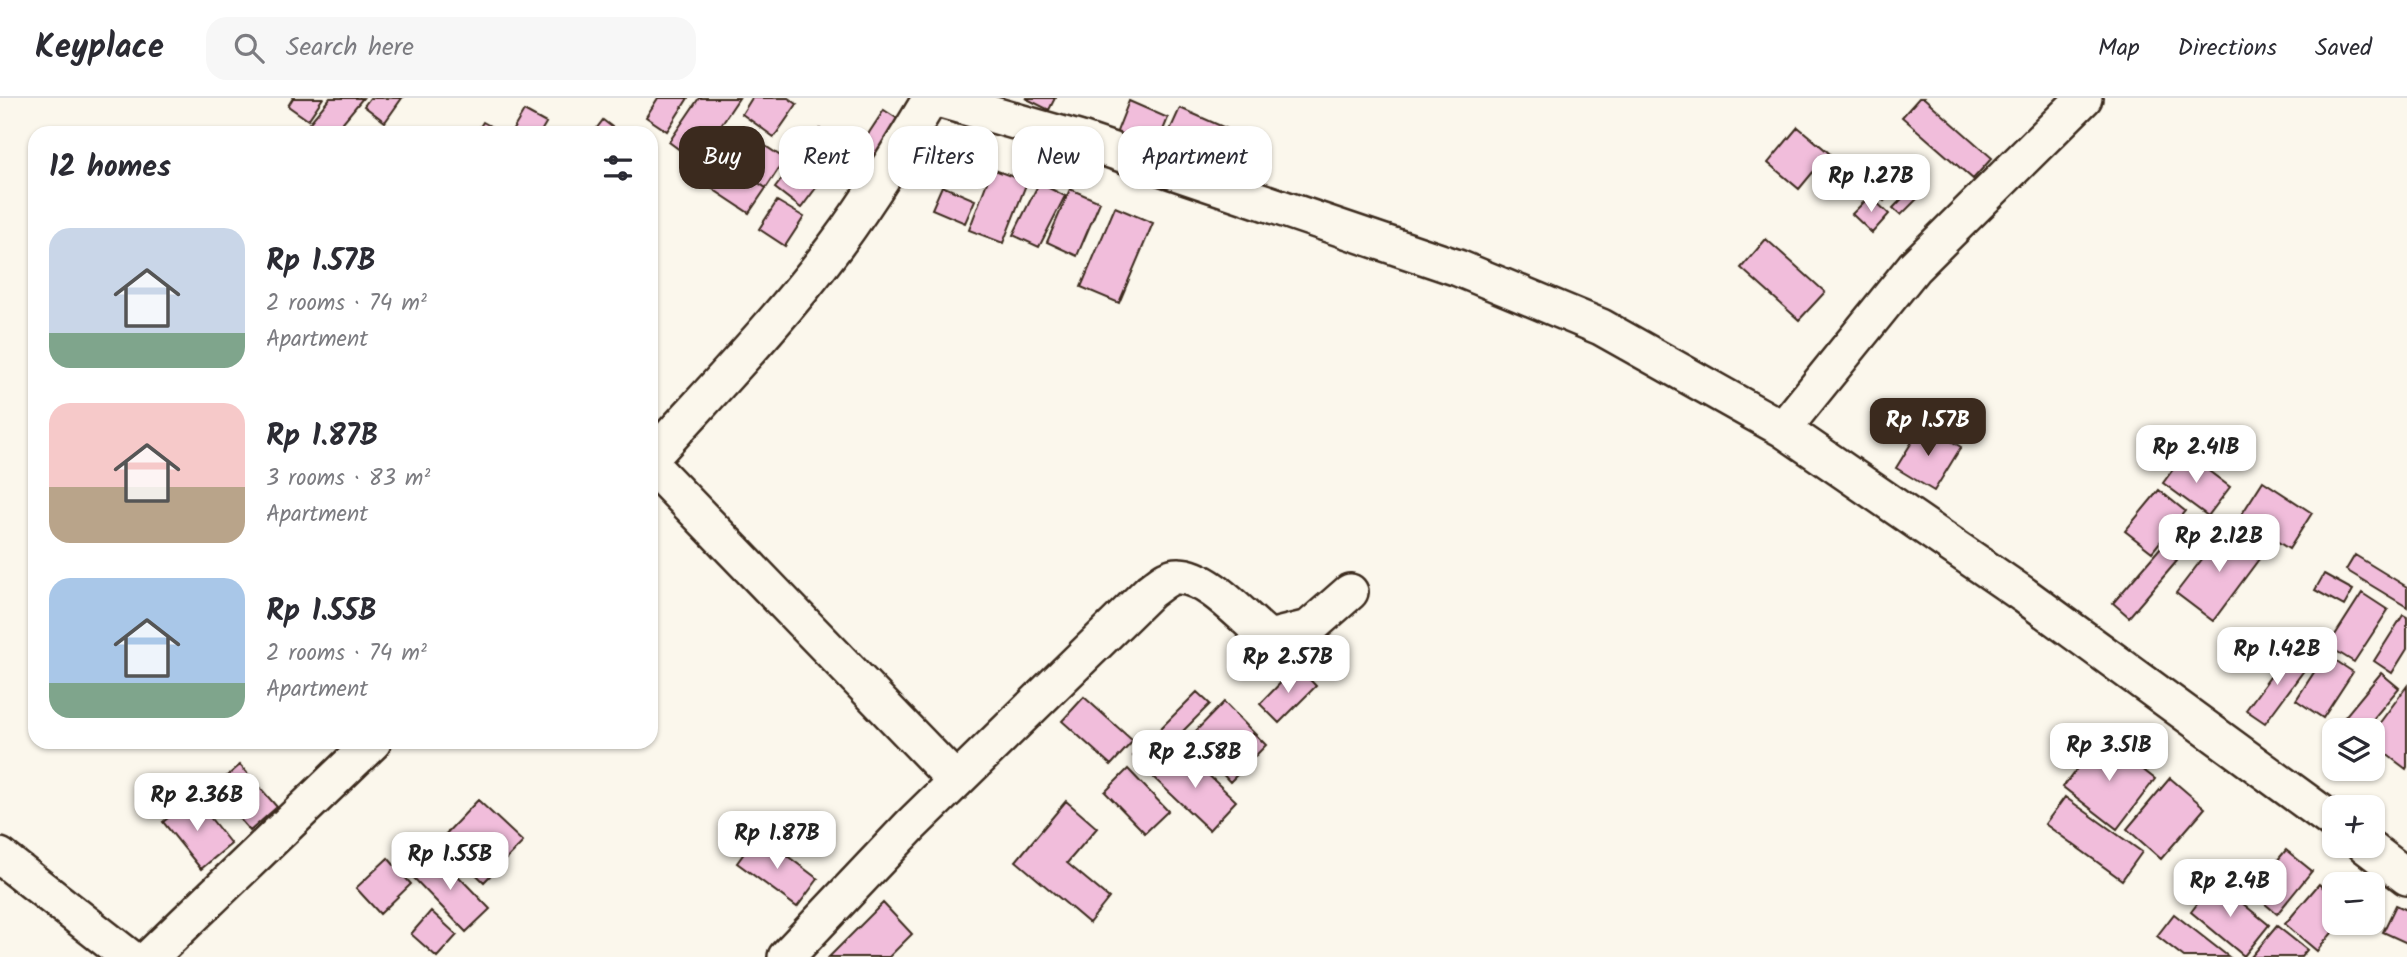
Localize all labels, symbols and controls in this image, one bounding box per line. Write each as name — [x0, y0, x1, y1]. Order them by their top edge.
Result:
search box — [206, 17, 696, 80]
text: Keyplace — [35, 22, 164, 75]
text: Search here — [286, 27, 414, 69]
icon: search — [230, 29, 268, 67]
text: Map — [2098, 29, 2140, 68]
text: Directions — [2178, 29, 2277, 68]
text: Saved — [2315, 29, 2372, 68]
chip: Buy — [679, 126, 765, 189]
chip: Rent — [779, 126, 874, 189]
chip: Filters — [888, 126, 998, 189]
chip: New — [1012, 126, 1104, 189]
chip: Apartment — [1118, 126, 1272, 189]
text: 12 homes — [49, 144, 171, 192]
icon: filters — [599, 149, 637, 187]
pin: Rp 1.27B — [1799, 155, 1943, 214]
text: Rp 1.27B — [1828, 159, 1914, 195]
text: Rp 1.57B — [266, 238, 376, 286]
icon: home — [105, 256, 189, 340]
text: 2 rooms · 74 m² — [266, 286, 427, 322]
text: Apartment — [266, 322, 368, 358]
pin: Rp 1.57B — [1856, 398, 2000, 458]
text: Rp 1.57B — [1886, 403, 1970, 439]
text: Rp 1.87B — [266, 413, 378, 461]
pin: Rp 2.41B — [2124, 426, 2268, 485]
text: Rp 2.41B — [2152, 430, 2240, 466]
icon: home — [105, 431, 189, 515]
text: 3 rooms · 83 m² — [266, 461, 430, 497]
text: Apartment — [266, 497, 368, 533]
pin: Rp 2.12B — [2147, 514, 2291, 574]
text: Rp 2.12B — [2175, 519, 2263, 555]
text: Rp 1.55B — [266, 588, 377, 636]
icon: home — [105, 606, 189, 690]
pin: Rp 1.42B — [2205, 628, 2349, 687]
text: Rp 1.42B — [2233, 632, 2321, 668]
text: 2 rooms · 74 m² — [266, 636, 427, 672]
pin: Rp 2.57B — [1216, 636, 1360, 695]
text: Rp 2.57B — [1243, 640, 1333, 676]
text: Apartment — [266, 672, 368, 708]
map controls — [2322, 718, 2385, 935]
button: layers — [2322, 718, 2385, 781]
pin: Rp 3.51B — [2037, 724, 2181, 783]
text: Rp 3.51B — [2066, 728, 2152, 764]
pin: Rp 2.58B — [1123, 730, 1267, 790]
text: Rp 2.58B — [1148, 735, 1242, 771]
pin: Rp 2.36B — [125, 774, 269, 833]
text: Rp 2.36B — [150, 778, 244, 814]
button: + — [2322, 795, 2385, 858]
pin: Rp 1.87B — [705, 812, 849, 871]
text: Rp 1.87B — [734, 816, 820, 852]
pin: Rp 1.55B — [378, 832, 522, 892]
text: Rp 1.55B — [407, 837, 493, 873]
pin: Rp 2.4B — [2165, 860, 2295, 919]
text: Rp 2.4B — [2190, 864, 2270, 900]
button: − — [2322, 872, 2385, 935]

